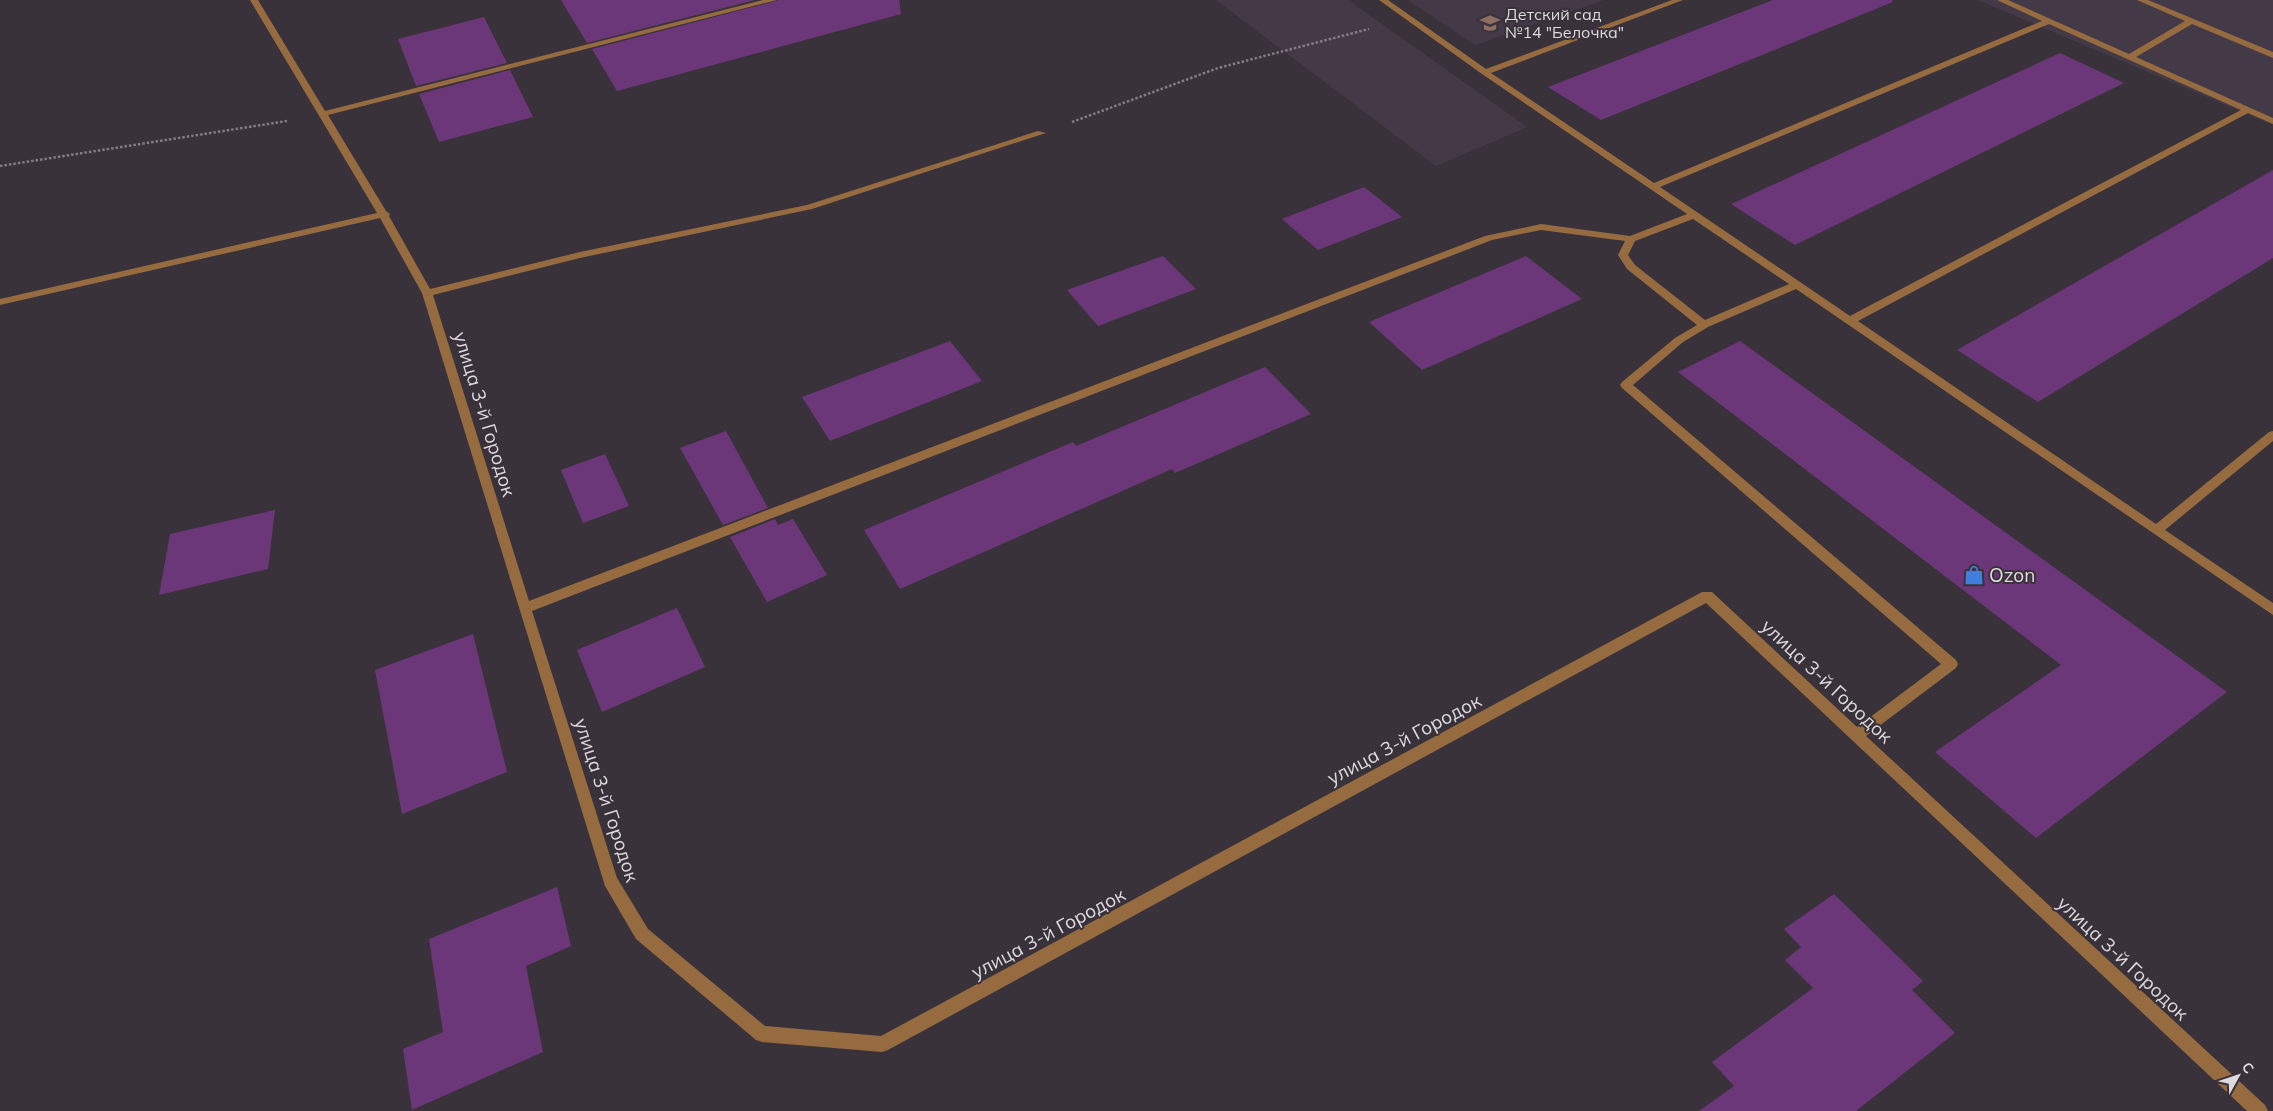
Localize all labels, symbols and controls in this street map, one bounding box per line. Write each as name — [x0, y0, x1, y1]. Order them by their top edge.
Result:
place label: Детский сад №14 "Белочка" — [1505, 4, 1624, 42]
school or university icon: Детский сад №14 "Белочка" — [1479, 12, 1501, 34]
street label: улица 3-й Городок — [449, 329, 522, 500]
place label: Ozon — [1989, 563, 2035, 587]
shop icon: Ozon — [1963, 564, 1985, 586]
street label: улица 3-й Городок — [1756, 614, 1898, 749]
street label: улица 3-й Городок — [1323, 688, 1486, 790]
street label: улица 3-й Городок — [569, 715, 645, 886]
street label: улица 3-й Городок — [967, 882, 1130, 984]
street label: улица 3-й Городок — [2052, 891, 2194, 1026]
north arrow — [2213, 1051, 2263, 1101]
text: С — [2238, 1058, 2258, 1077]

